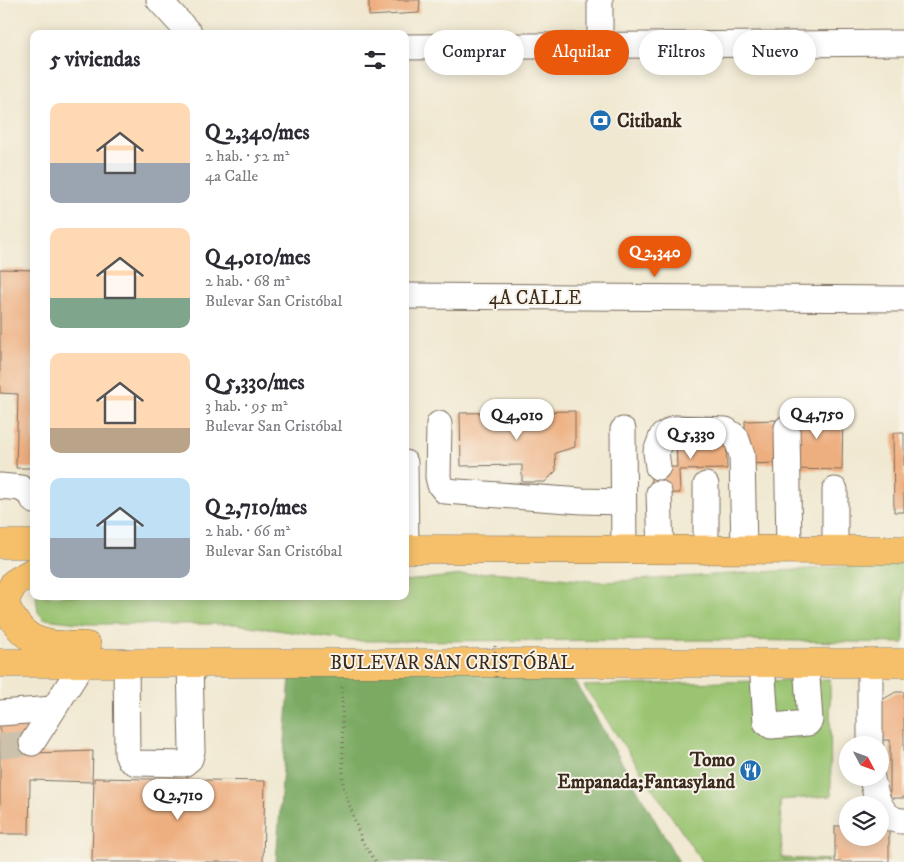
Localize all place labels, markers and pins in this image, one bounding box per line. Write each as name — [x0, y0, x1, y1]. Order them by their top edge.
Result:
bank icon: Citibank — [589, 108, 613, 132]
place label: Citibank — [617, 110, 682, 133]
pin: Q 2,340 — [609, 236, 701, 278]
pin: Q 4,010 — [471, 398, 563, 441]
pin: Q 4,750 — [771, 398, 863, 440]
pin: Q 5,330 — [645, 418, 737, 460]
place label: Tomo Empanada;Fantasyland — [557, 749, 736, 794]
restaurant icon: Tomo Empanada;Fantasyland — [739, 758, 763, 782]
pin: Q 2,710 — [132, 778, 224, 821]

